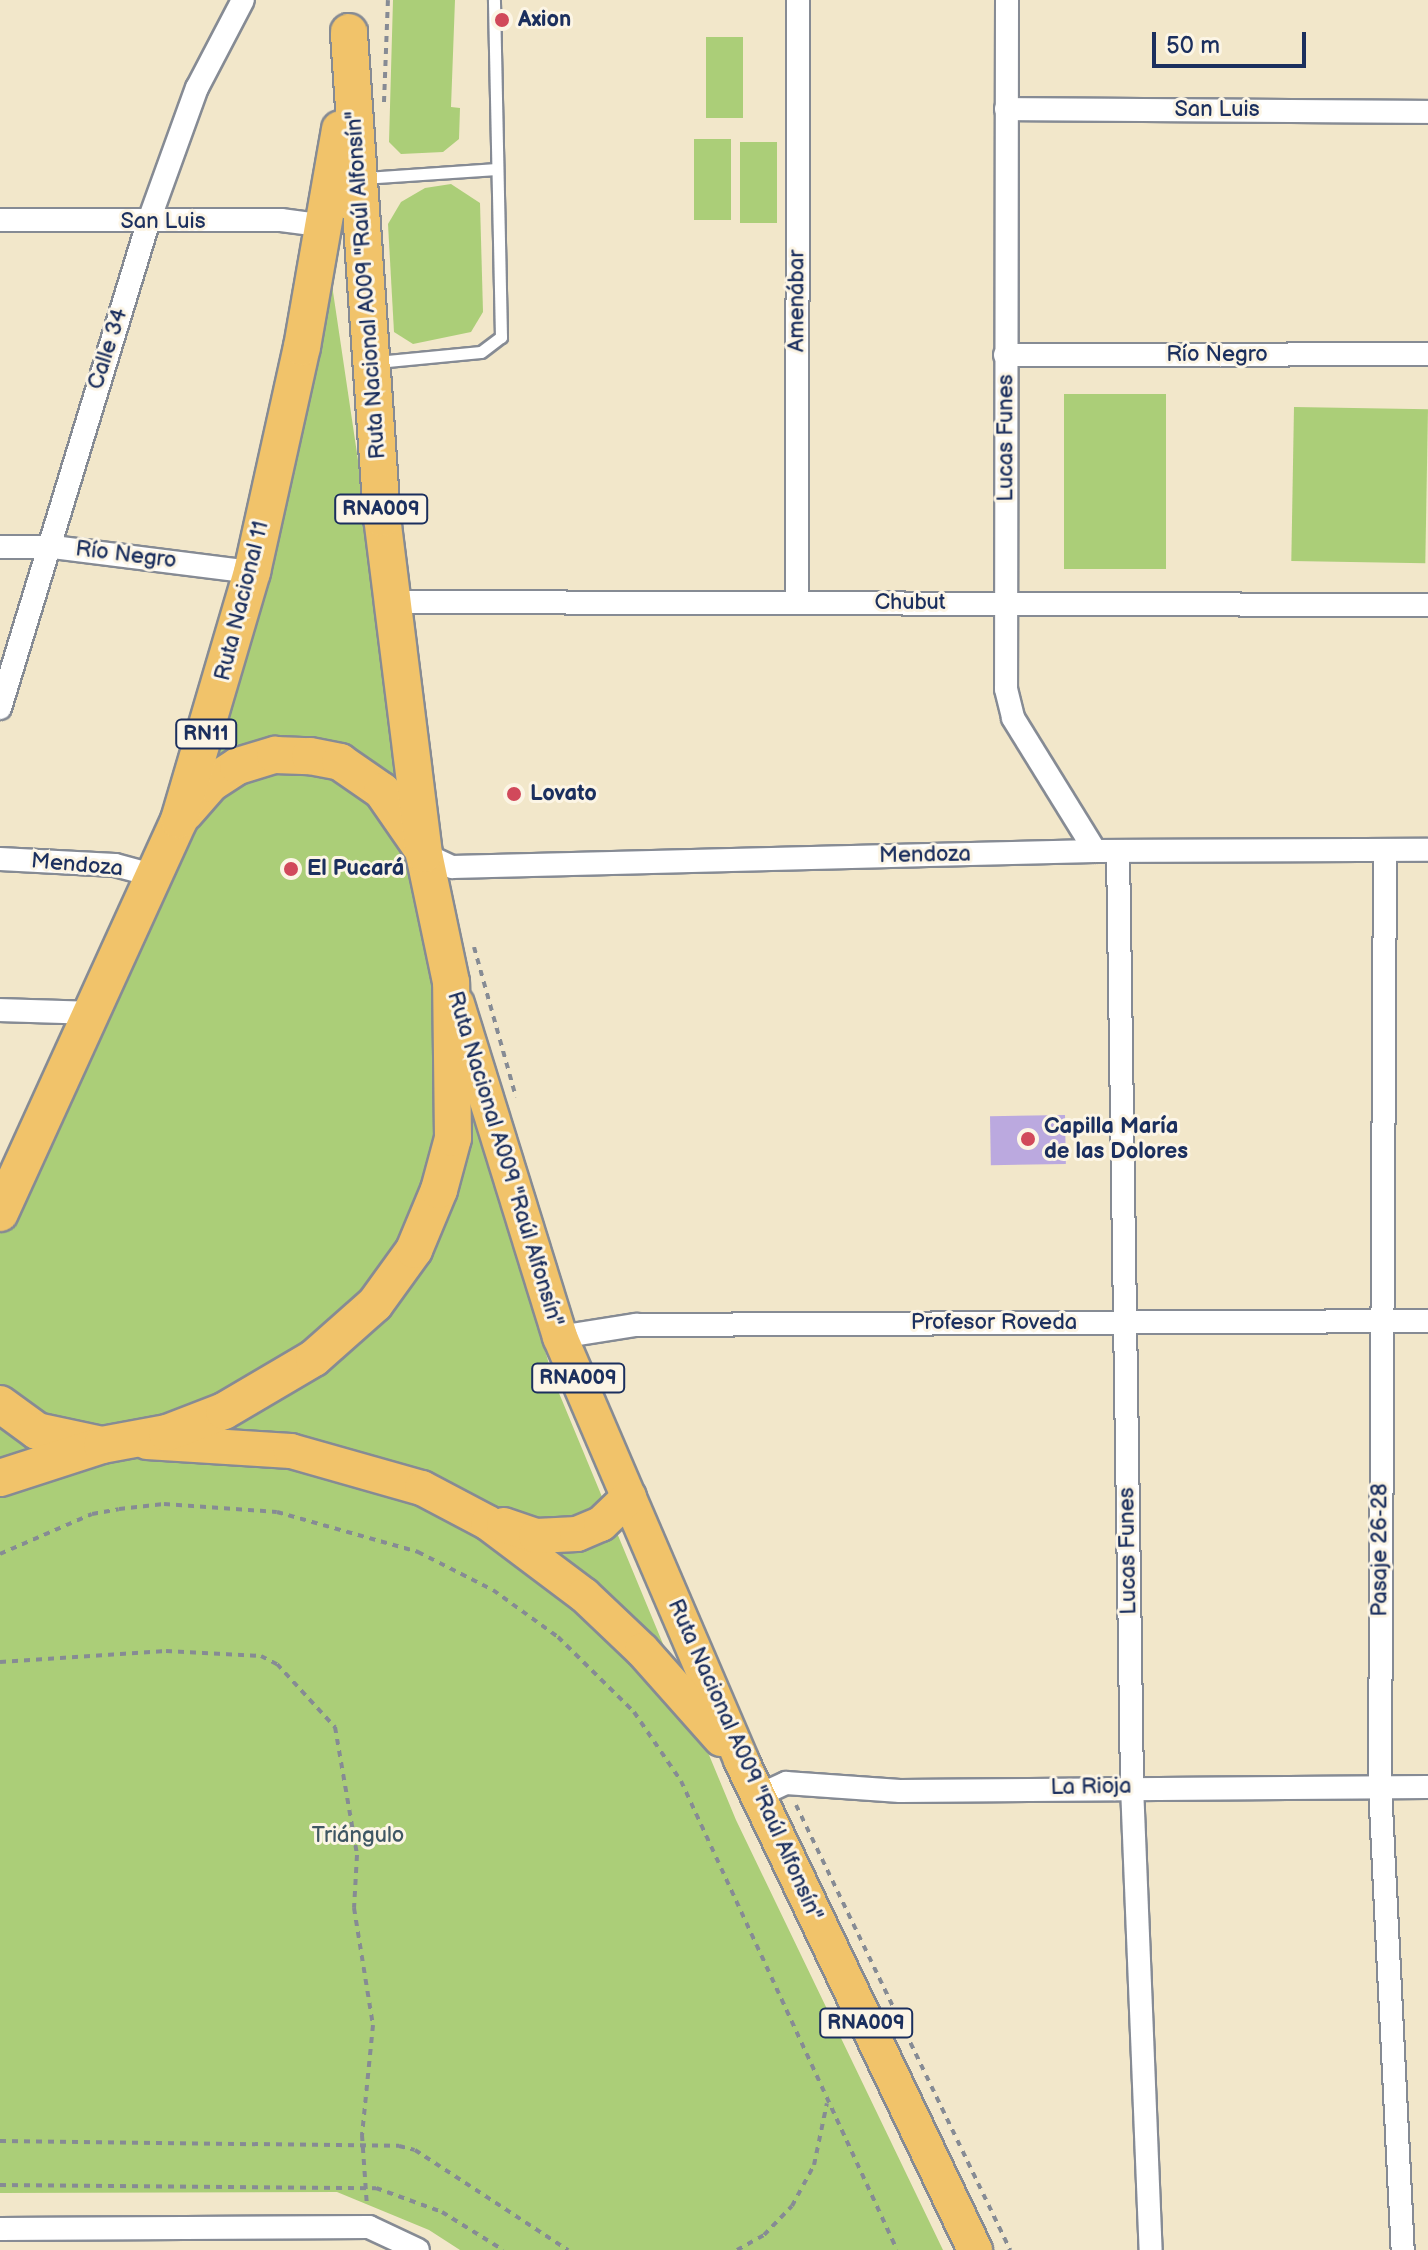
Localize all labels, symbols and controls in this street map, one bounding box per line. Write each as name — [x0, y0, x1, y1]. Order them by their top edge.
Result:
place label: Axion — [518, 7, 571, 33]
marker: Axion — [493, 11, 511, 29]
scale bar — [1156, 16, 1310, 66]
text: 50 m — [1166, 31, 1220, 60]
street label: San Luis — [1174, 97, 1260, 123]
street label: Ruta Nacional A009 "Raúl Alfonsín" — [341, 110, 391, 460]
street label: San Luis — [120, 209, 206, 235]
street label: Amenábar — [784, 250, 810, 352]
street label: Calle 34 — [83, 305, 133, 393]
street label: Río Negro — [1166, 342, 1268, 368]
street label: Lucas Funes — [993, 374, 1019, 502]
road number: RNA009 — [333, 493, 429, 525]
street label: Ruta Nacional 11 — [209, 519, 275, 683]
street label: Río Negro — [74, 536, 178, 574]
street label: Chubut — [874, 590, 946, 616]
road number: RN11 — [174, 718, 238, 750]
place label: Lovato — [530, 781, 597, 807]
marker: Lovato — [505, 785, 523, 803]
street label: Mendoza — [879, 841, 971, 869]
street label: Mendoza — [30, 848, 124, 882]
place label: El Pucará — [307, 856, 404, 882]
marker: El Pucará — [282, 860, 300, 878]
street label: Ruta Nacional A009 "Raúl Alfonsín" — [441, 988, 569, 1330]
place label: Capilla María de las Dolores — [1044, 1113, 1188, 1164]
marker: Capilla María de las Dolores — [1019, 1130, 1037, 1148]
street label: Profesor Roveda — [911, 1310, 1077, 1336]
road number: RNA009 — [530, 1362, 626, 1394]
street label: Pasaje 26-28 — [1367, 1483, 1393, 1617]
street label: Lucas Funes — [1114, 1487, 1142, 1615]
street label: Ruta Nacional A009 "Raúl Alfonsín" — [662, 1595, 828, 1925]
street label: La Rioja — [1050, 1773, 1132, 1801]
park label: Triángulo — [312, 1823, 404, 1849]
road number: RNA009 — [818, 2007, 914, 2039]

